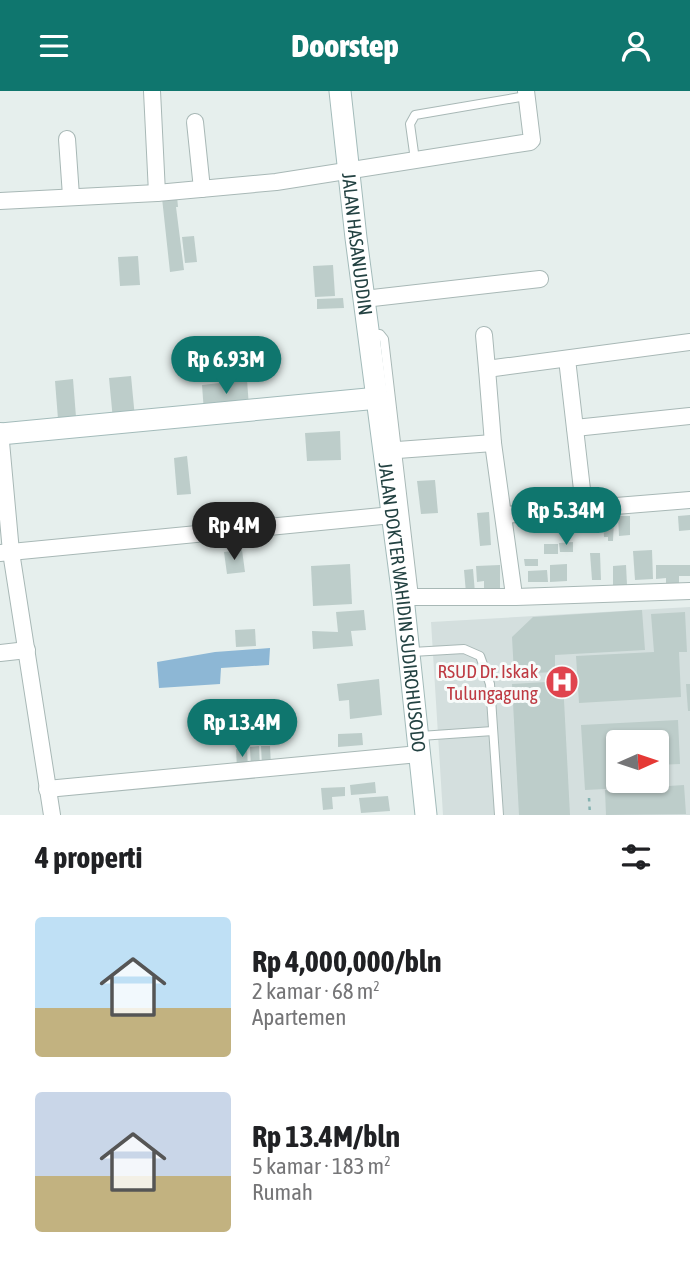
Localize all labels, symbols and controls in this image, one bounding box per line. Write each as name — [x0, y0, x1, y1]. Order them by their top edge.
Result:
icon: menu — [35, 27, 73, 65]
text: Doorstep — [291, 27, 399, 64]
icon: person — [617, 27, 655, 65]
street label: JALAN HASANUDDIN — [338, 172, 377, 317]
pin: Rp 6.93M — [154, 337, 298, 396]
text: Rp 6.93M — [187, 346, 265, 372]
street label: JALAN DOKTER WAHIDIN SUDIROHUSODO — [374, 461, 430, 753]
pin: Rp 5.34M — [494, 487, 638, 547]
text: Rp 5.34M — [527, 497, 605, 523]
pin: Rp 4M — [185, 503, 283, 562]
text: Rp 4M — [208, 512, 260, 538]
place label: RSUD Dr. Iskak Tulungagung — [437, 660, 539, 704]
hospital icon: RSUD Dr. Iskak Tulungagung — [543, 663, 581, 701]
pin: Rp 13.4M — [170, 699, 314, 759]
text: Rp 13.4M — [203, 709, 281, 735]
north arrow — [606, 730, 668, 793]
map controls — [606, 730, 669, 793]
icon: filters — [617, 838, 655, 876]
text: 4 properti — [35, 840, 142, 874]
text: Rp 4,000,000/bln — [252, 944, 442, 978]
icon: home — [91, 945, 175, 1029]
text: 2 kamar · 68 m² — [252, 978, 380, 1004]
text: Apartemen — [252, 1004, 346, 1030]
text: Rp 13.4M/bln — [252, 1119, 400, 1153]
icon: home — [91, 1120, 175, 1204]
text: 5 kamar · 183 m² — [252, 1153, 391, 1179]
text: Rumah — [252, 1179, 313, 1205]

